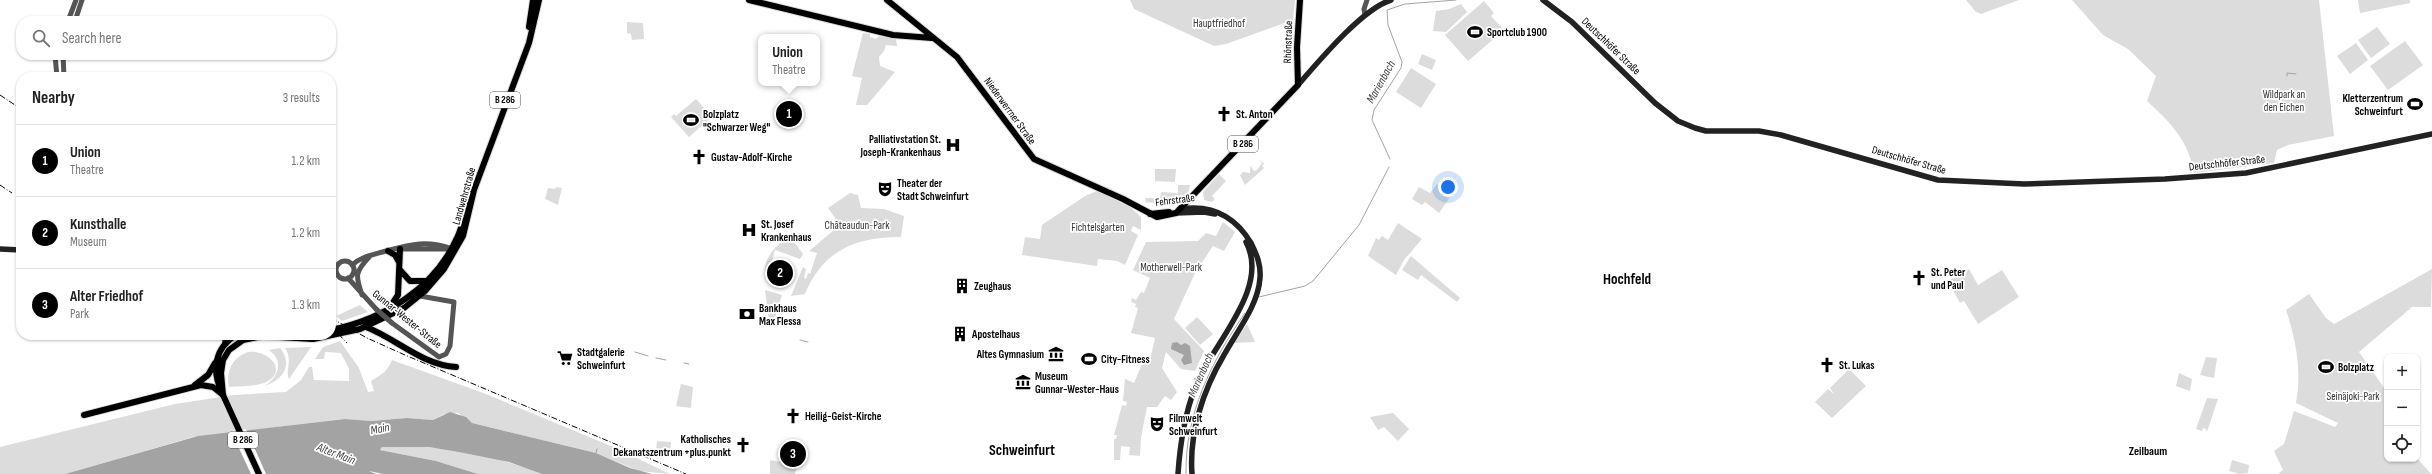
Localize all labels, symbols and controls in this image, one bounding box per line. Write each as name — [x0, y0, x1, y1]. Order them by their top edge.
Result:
street label: Deutschhöfer Straße — [1579, 15, 1643, 77]
search box — [16, 16, 336, 60]
park label: Hauptfriedhof — [1193, 17, 1246, 30]
street label: Rhönstraße — [1281, 20, 1295, 64]
sports icon: Sportclub 1900 — [1466, 23, 1484, 41]
place label: Sportclub 1900 — [1487, 26, 1547, 39]
icon: search — [30, 27, 52, 49]
text: Search here — [62, 29, 122, 48]
popup — [758, 34, 820, 86]
text: Union — [772, 43, 803, 62]
water label: Marienbach — [1363, 58, 1399, 106]
text: Theatre — [772, 62, 806, 78]
street label: Niederwerrner Straße — [981, 75, 1039, 147]
text: Nearby — [32, 88, 75, 108]
park label: Wildpark an den Eichen — [2263, 88, 2306, 114]
text: 3 results — [283, 90, 320, 106]
road number: B 286 — [490, 92, 520, 108]
place label: Kletterzentrum Schweinfurt — [2342, 92, 2403, 118]
sports icon: Kletterzentrum Schweinfurt — [2406, 95, 2424, 113]
pin: 1 — [776, 99, 802, 129]
church icon: St. Anton — [1215, 105, 1233, 123]
place label: Bolzplatz "Schwarzer Weg" — [703, 108, 770, 134]
place label: St. Anton — [1236, 108, 1273, 121]
sports icon: Bolzplatz "Schwarzer Weg" — [682, 111, 700, 129]
place label: Palliativstation St. Joseph-Krankenhaus — [859, 133, 941, 159]
hospital icon: Palliativstation St. Joseph-Krankenhaus — [944, 136, 962, 154]
road number: B 286 — [1228, 136, 1258, 152]
text: Union — [70, 143, 101, 162]
street label: Deutschhöfer Straße — [1870, 143, 1948, 177]
church icon: Gustav-Adolf-Kirche — [690, 148, 708, 166]
place label: Gustav-Adolf-Kirche — [711, 151, 792, 164]
text: 1 — [42, 153, 48, 169]
text: 1.2 km — [291, 153, 320, 169]
street label: Deutschhöfer Straße — [2188, 153, 2266, 173]
text: Theatre — [70, 162, 104, 178]
street label: Landwehrstraße — [450, 166, 478, 226]
place label: Theater der Stadt Schweinfurt — [897, 177, 969, 203]
your location — [1438, 177, 1458, 197]
theatre icon: Theater der Stadt Schweinfurt — [876, 180, 894, 198]
street label: Fehrstraße — [1155, 191, 1195, 209]
text: Kunsthalle — [70, 215, 126, 234]
place label: St. Josef Krankenhaus — [761, 218, 811, 244]
park label: Châteaudun-Park — [825, 219, 890, 232]
hospital icon: St. Josef Krankenhaus — [740, 221, 758, 239]
park label: Fichtelsgarten — [1071, 221, 1125, 234]
text: 2 — [42, 225, 48, 241]
text: 1.2 km — [291, 225, 320, 241]
text: Museum — [70, 234, 107, 250]
pin: 2 — [767, 258, 793, 288]
park label: Motherwell-Park — [1140, 261, 1203, 274]
place label: St. Peter und Paul — [1931, 266, 1966, 292]
church icon: St. Peter und Paul — [1910, 269, 1928, 287]
district label: Hochfeld — [1603, 270, 1651, 289]
building icon: Zeughaus — [953, 277, 971, 295]
place label: Zeughaus — [974, 280, 1011, 293]
text: Alter Friedhof — [70, 287, 143, 306]
street label: Gunnar-Wester-Straße — [370, 287, 444, 351]
text: 3 — [42, 297, 48, 313]
text: 1.3 km — [292, 297, 320, 313]
place label: Bankhaus Max Flessa — [759, 302, 802, 328]
bank icon: Bankhaus Max Flessa — [738, 305, 756, 323]
text: Park — [70, 306, 89, 322]
building icon: Apostelhaus — [951, 325, 969, 343]
place label: Apostelhaus — [971, 328, 1020, 341]
museum icon: Altes Gymnasium — [1047, 345, 1065, 363]
place label: Stadtgalerie Schweinfurt — [577, 346, 626, 372]
place label: Altes Gymnasium — [976, 348, 1044, 361]
supermarket icon: Stadtgalerie Schweinfurt — [556, 349, 574, 367]
sports icon: City-Fitness — [1080, 350, 1098, 368]
water label: Marienbach — [1185, 351, 1217, 399]
place label: City-Fitness — [1101, 353, 1150, 366]
map controls — [2384, 354, 2420, 462]
button: + — [2384, 354, 2420, 390]
church icon: St. Lukas — [1818, 356, 1836, 374]
sports icon: Bolzplatz — [2317, 358, 2335, 376]
place label: St. Lukas — [1839, 359, 1874, 372]
place label: Bolzplatz — [2338, 361, 2375, 374]
place label: Museum Gunnar-Wester-Haus — [1035, 370, 1119, 396]
museum icon: Museum Gunnar-Wester-Haus — [1014, 373, 1032, 391]
park label: Seinäjoki-Park — [2326, 390, 2380, 403]
button: − — [2384, 390, 2420, 426]
church icon: Heilig-Geist-Kirche — [784, 407, 802, 425]
place label: Heilig-Geist-Kirche — [805, 410, 882, 423]
place label: Filmwelt Schweinfurt — [1169, 412, 1218, 438]
theatre icon: Filmwelt Schweinfurt — [1148, 415, 1166, 433]
water label: Main — [369, 420, 391, 438]
button: locate — [2384, 426, 2420, 462]
road number: B 286 — [228, 432, 258, 448]
place label: Katholisches Dekanatszentrum +plus.punkt — [613, 433, 731, 459]
church icon: Katholisches Dekanatszentrum +plus.punkt — [734, 436, 752, 454]
water label: Alter Main — [314, 439, 357, 468]
pin: 3 — [780, 439, 806, 469]
district label: Schweinfurt — [989, 441, 1055, 460]
district label: Zeilbaum — [2129, 444, 2167, 459]

